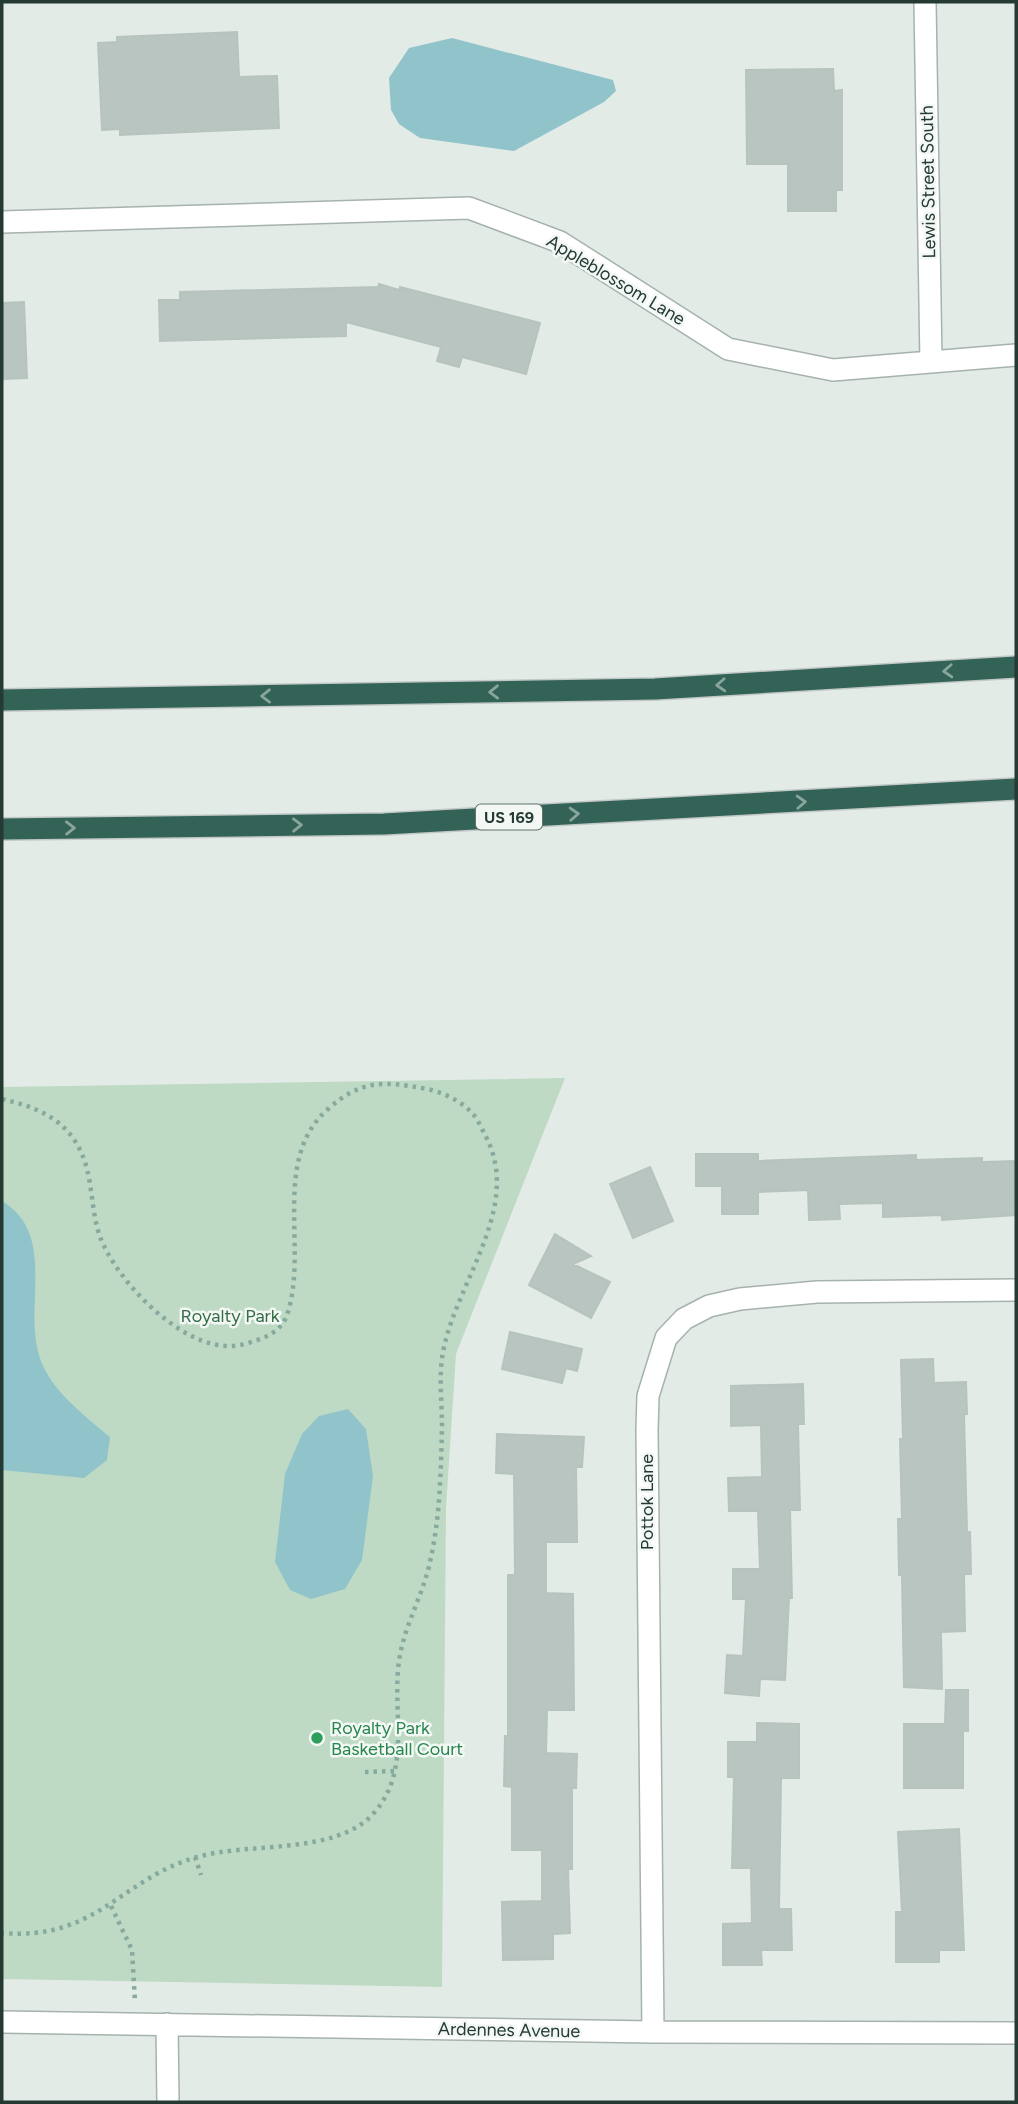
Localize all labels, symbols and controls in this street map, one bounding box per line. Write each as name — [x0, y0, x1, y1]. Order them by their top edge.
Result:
street label: Lewis Street South — [916, 105, 940, 259]
street label: Appleblossom Lane — [543, 230, 689, 330]
one-way arrow — [942, 663, 953, 678]
one-way arrow — [715, 677, 726, 692]
one-way arrow — [488, 684, 499, 699]
one-way arrow — [260, 688, 271, 703]
one-way arrow — [796, 795, 807, 810]
road number: US 169 — [476, 804, 542, 830]
one-way arrow — [568, 807, 579, 822]
one-way arrow — [293, 817, 303, 833]
one-way arrow — [65, 821, 76, 836]
park label: Royalty Park — [181, 1305, 280, 1327]
street label: Pottok Lane — [636, 1454, 658, 1550]
place label: Royalty Park Basketball Court — [331, 1717, 463, 1760]
marker: Royalty Park Basketball Court — [309, 1730, 325, 1746]
street label: Ardennes Avenue — [438, 2018, 580, 2042]

